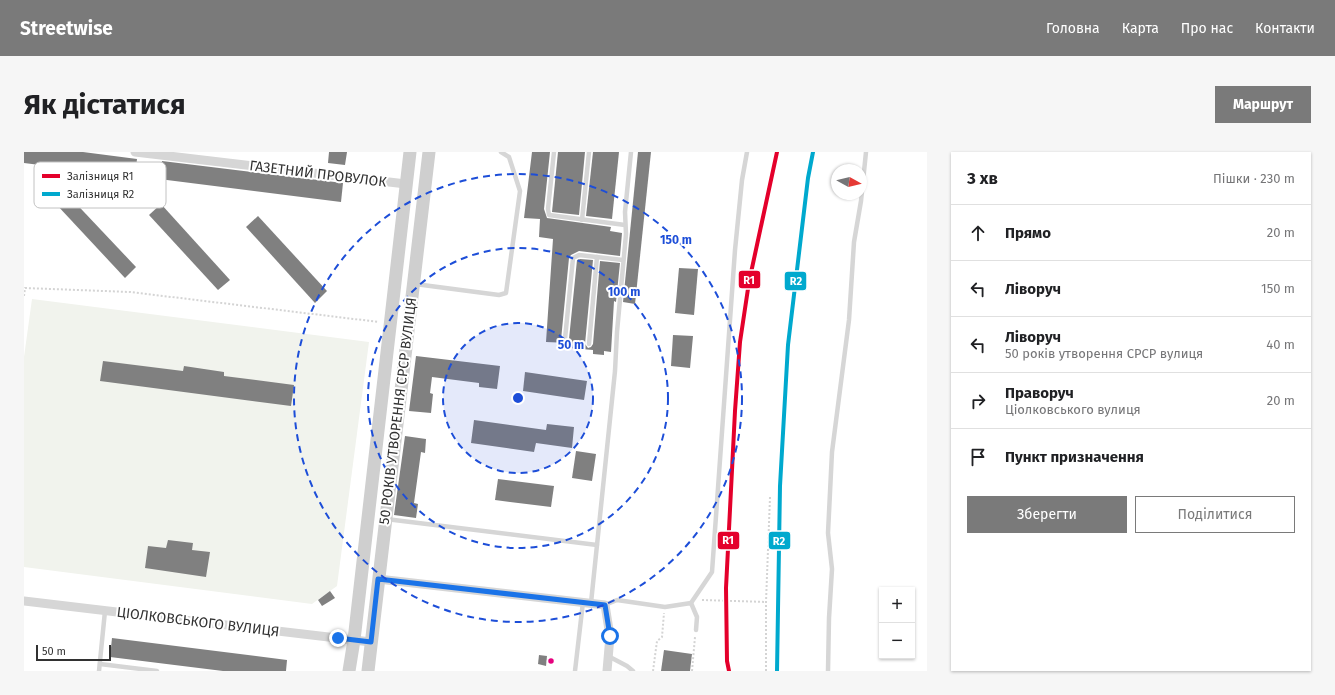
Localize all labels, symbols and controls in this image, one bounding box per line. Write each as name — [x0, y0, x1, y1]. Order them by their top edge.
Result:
text: Streetwise — [20, 17, 113, 40]
text: Головна — [1046, 20, 1100, 37]
text: Карта — [1122, 20, 1159, 37]
text: Про нас — [1181, 20, 1233, 37]
text: Контакти — [1255, 20, 1315, 37]
button: Маршрут — [1215, 86, 1311, 123]
text: Як дістатися — [24, 88, 186, 121]
street label: ГАЗЕТНИЙ ПРОВУЛОК — [248, 157, 388, 191]
legend — [34, 162, 166, 208]
north arrow — [831, 164, 867, 200]
text: 3 хв — [967, 168, 998, 189]
text: Залізниця R1 — [67, 170, 133, 183]
text: Пішки · 230 m — [1213, 171, 1295, 186]
text: Залізниця R2 — [67, 188, 134, 201]
icon: ahead — [967, 222, 989, 244]
text: Прямо — [1005, 224, 1051, 242]
text: 20 m — [1267, 225, 1295, 240]
text: 150 m — [660, 233, 692, 247]
line badge: R1 — [738, 270, 761, 289]
line badge: R2 — [784, 271, 807, 291]
text: R1 — [743, 274, 755, 287]
text: R2 — [790, 275, 803, 288]
icon: left — [967, 278, 989, 300]
text: Ліворуч — [1005, 280, 1061, 298]
text: 150 m — [1261, 281, 1295, 296]
text: 100 m — [608, 285, 640, 299]
street label: 50 РОКІВ УТВОРЕННЯ СРСР ВУЛИЦЯ — [376, 297, 420, 525]
text: Ліворуч — [1005, 328, 1061, 346]
icon: left — [967, 334, 989, 356]
text: 40 m — [1266, 337, 1295, 352]
text: 50 m — [558, 338, 584, 352]
text: 50 років утворення СРСР вулиця — [1005, 346, 1203, 361]
text: Праворуч — [1005, 384, 1074, 402]
icon: right — [967, 390, 989, 412]
centre of rings — [511, 391, 525, 405]
text: 20 m — [1267, 393, 1295, 408]
text: Ціолковського вулиця — [1005, 402, 1141, 417]
icon: arrive — [967, 446, 989, 468]
text: Пункт призначення — [1005, 448, 1144, 466]
button: Зберегти — [967, 496, 1127, 533]
button: Поділитися — [1135, 496, 1295, 533]
line badge: R1 — [717, 531, 740, 550]
line badge: R2 — [768, 531, 791, 550]
text: R1 — [722, 534, 734, 547]
text: R2 — [773, 535, 786, 548]
map controls — [879, 587, 915, 659]
button: + — [879, 587, 915, 623]
street label: ЦІОЛКОВСЬКОГО ВУЛИЦЯ — [116, 604, 280, 640]
button: − — [879, 623, 915, 659]
route start — [601, 627, 619, 645]
route end — [329, 629, 347, 647]
scale bar — [36, 643, 111, 662]
text: 50 m — [42, 645, 66, 658]
unlabelled marker — [546, 656, 556, 666]

